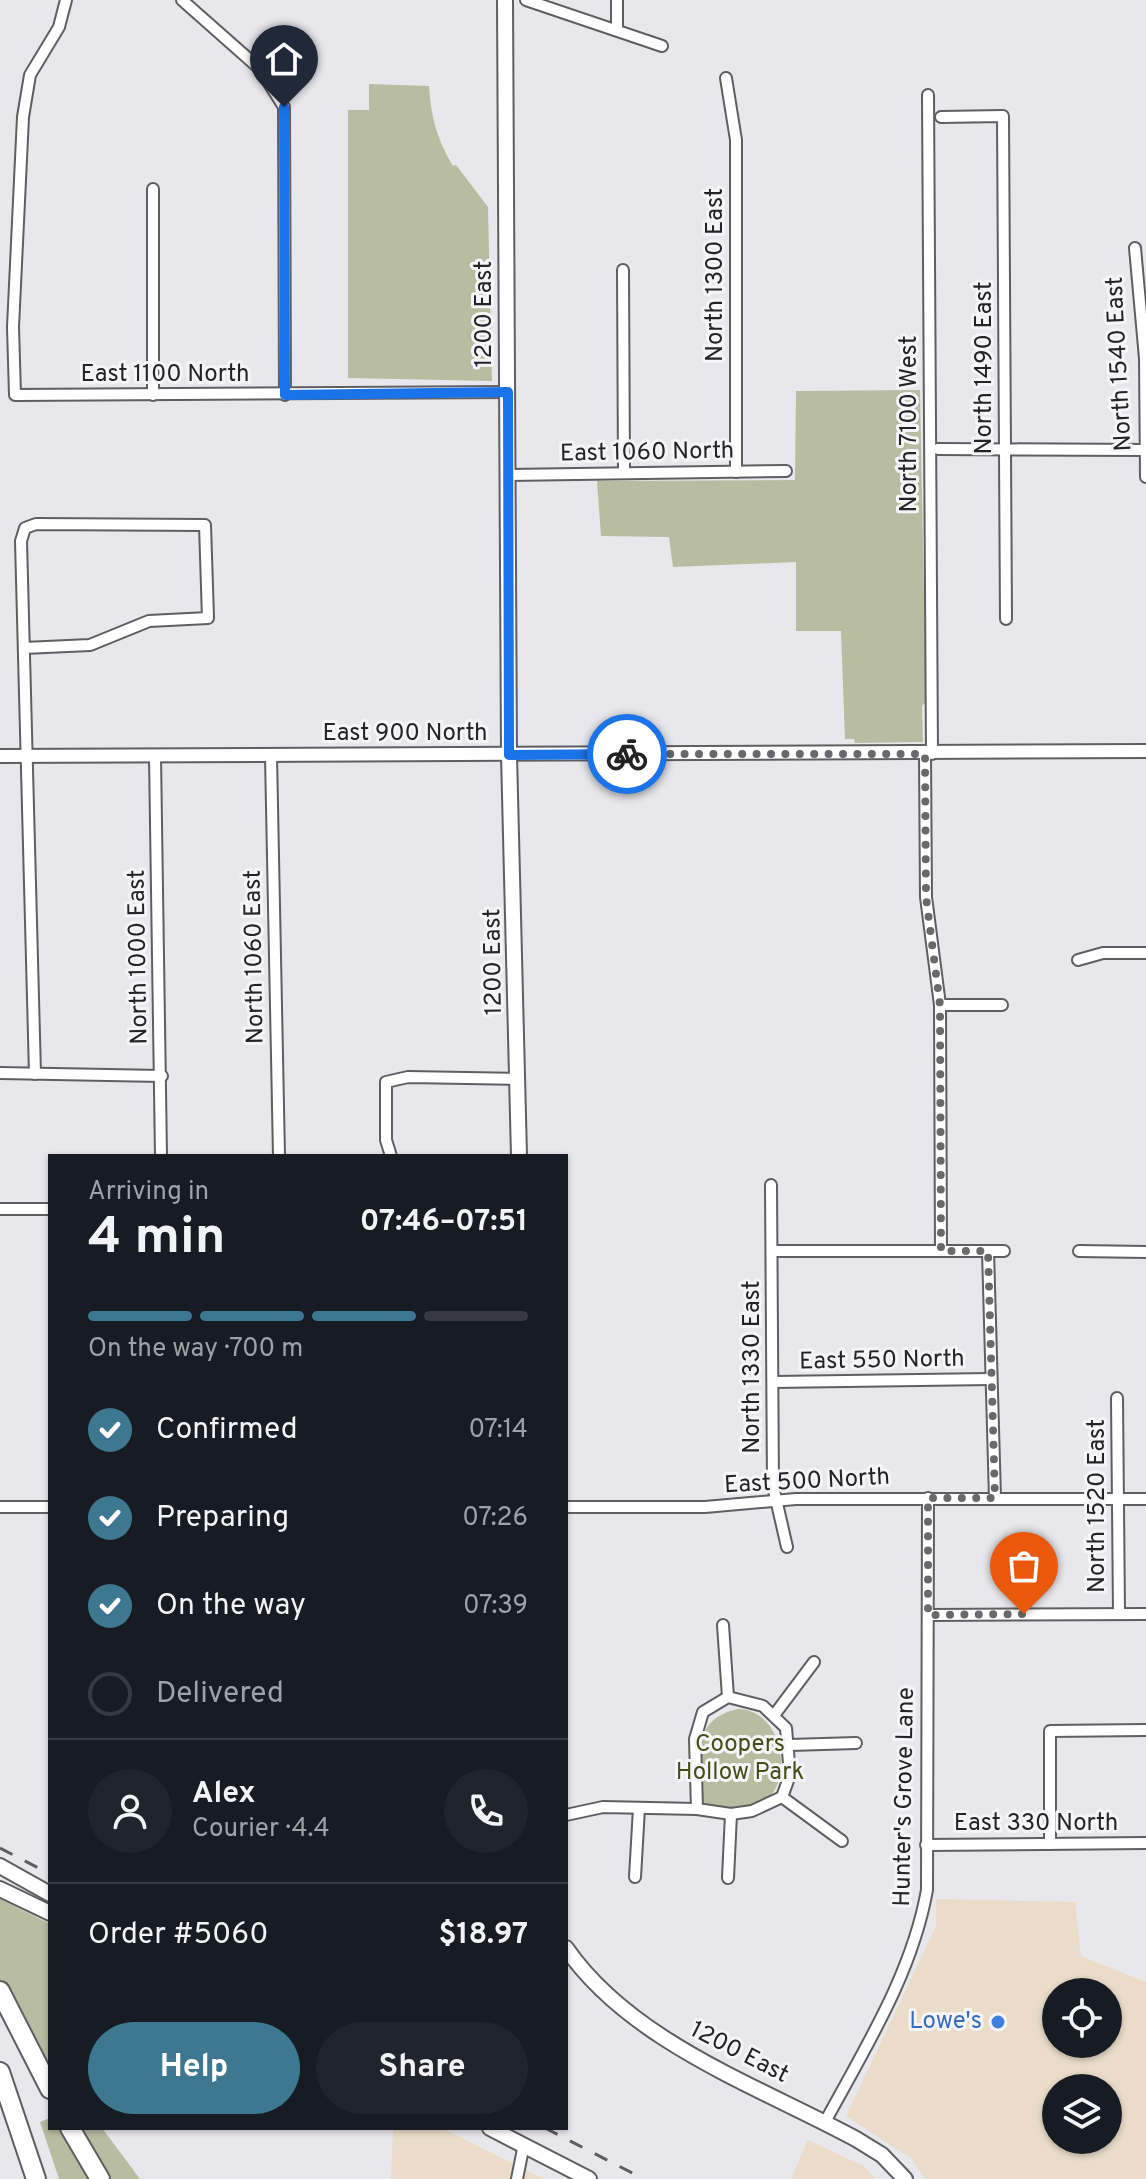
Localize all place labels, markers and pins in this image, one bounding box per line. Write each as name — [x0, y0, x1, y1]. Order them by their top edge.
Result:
pin — [250, 25, 318, 107]
pin — [990, 1532, 1058, 1614]
place label: Lowe's — [909, 2007, 982, 2037]
marker: Lowe's — [989, 2013, 1007, 2031]

